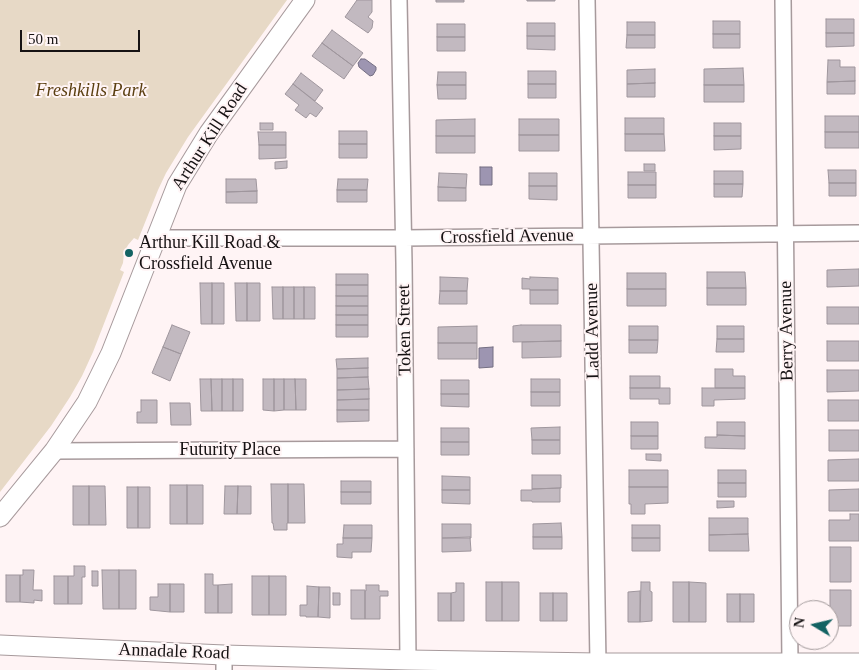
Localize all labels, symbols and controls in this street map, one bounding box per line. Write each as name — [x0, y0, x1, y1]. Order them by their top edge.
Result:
scale bar — [22, 20, 142, 52]
text: 50 m — [28, 31, 58, 47]
park label: Freshkills Park — [36, 80, 146, 102]
street label: Arthur Kill Road — [167, 80, 253, 194]
street label: Crossfield Avenue — [440, 225, 574, 249]
place label: Arthur Kill Road & Crossfield Avenue — [139, 232, 280, 274]
marker: Arthur Kill Road & Crossfield Avenue — [123, 247, 135, 259]
street label: Berry Avenue — [775, 281, 799, 381]
street label: Ladd Avenue — [581, 283, 605, 379]
street label: Token Street — [393, 284, 417, 376]
street label: Futurity Place — [179, 439, 281, 461]
north arrow — [789, 600, 839, 650]
text: N — [791, 617, 808, 629]
street label: Annadale Road — [118, 639, 230, 665]

